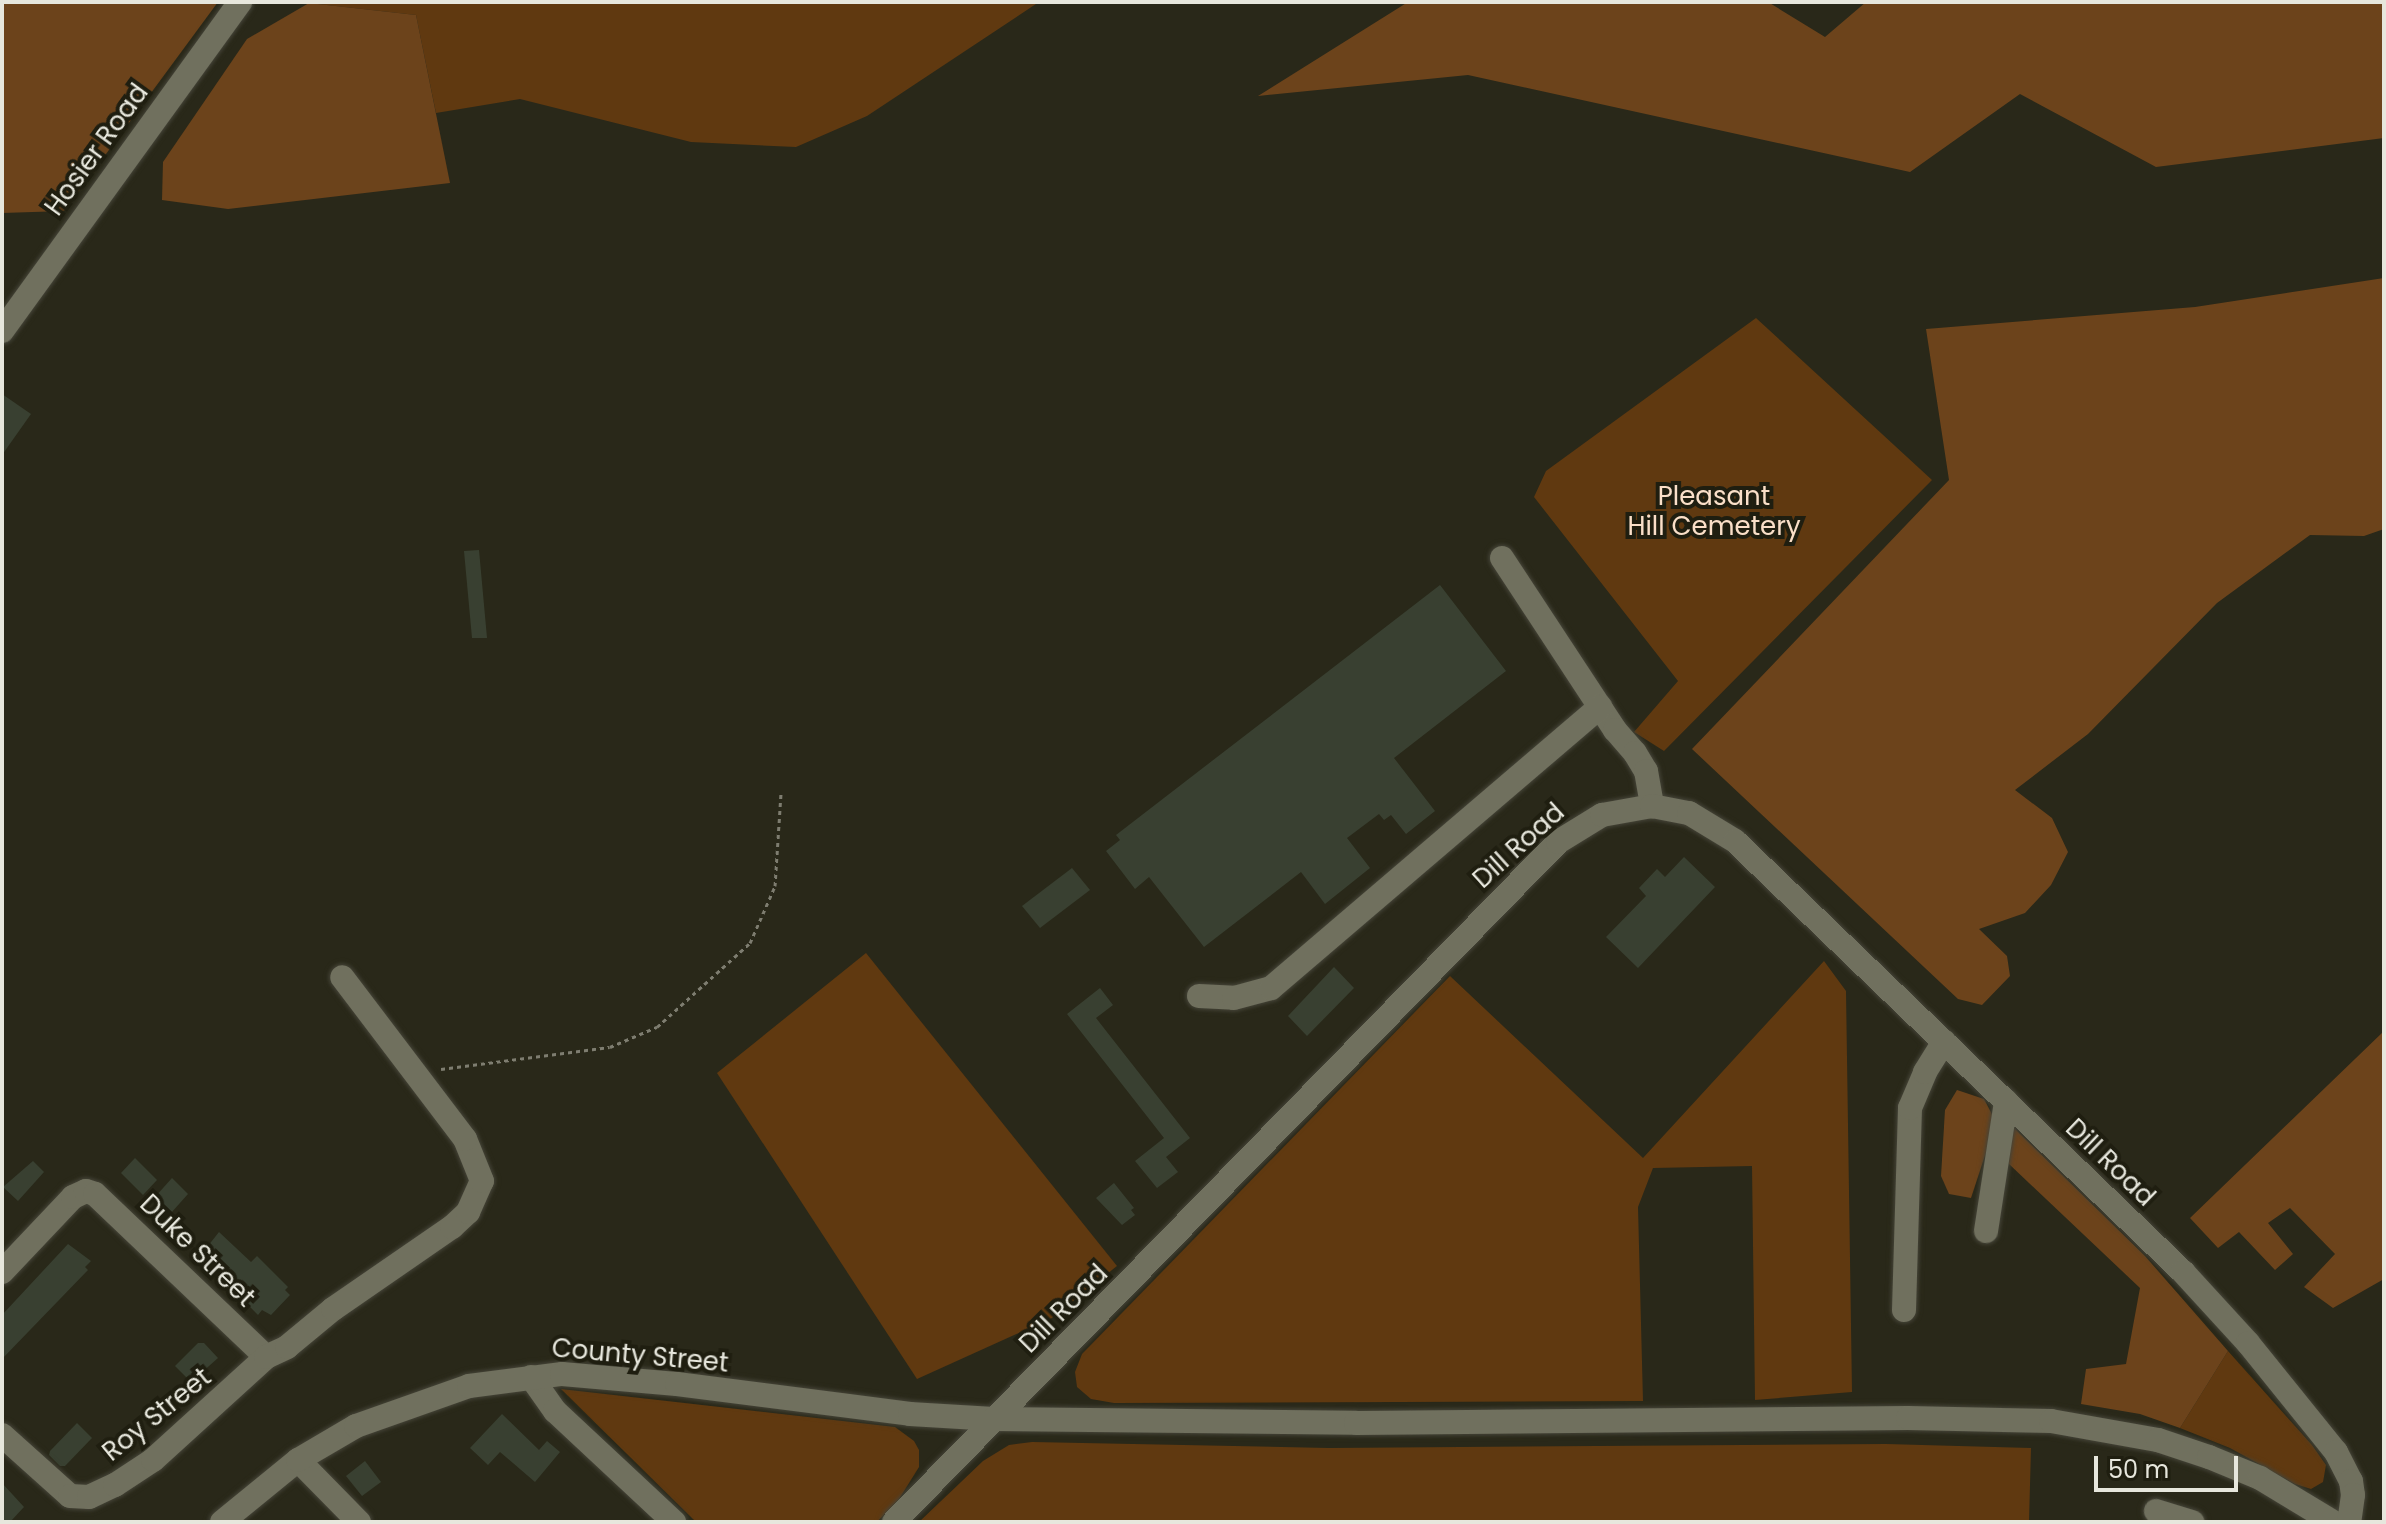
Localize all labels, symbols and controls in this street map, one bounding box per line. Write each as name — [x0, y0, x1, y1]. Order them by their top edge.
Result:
street label: Hosier Road — [39, 78, 155, 222]
park label: Pleasant Hill Cemetery — [1627, 481, 1801, 542]
street label: Dill Road — [1467, 797, 1571, 895]
street label: Dill Road — [2059, 1113, 2161, 1213]
street label: Duke Street — [133, 1189, 261, 1313]
street label: Dill Road — [1013, 1258, 1115, 1360]
street label: County Street — [550, 1333, 730, 1379]
street label: Roy Street — [97, 1362, 217, 1468]
scale bar — [2098, 1440, 2242, 1490]
text: 50 m — [2108, 1453, 2169, 1486]

